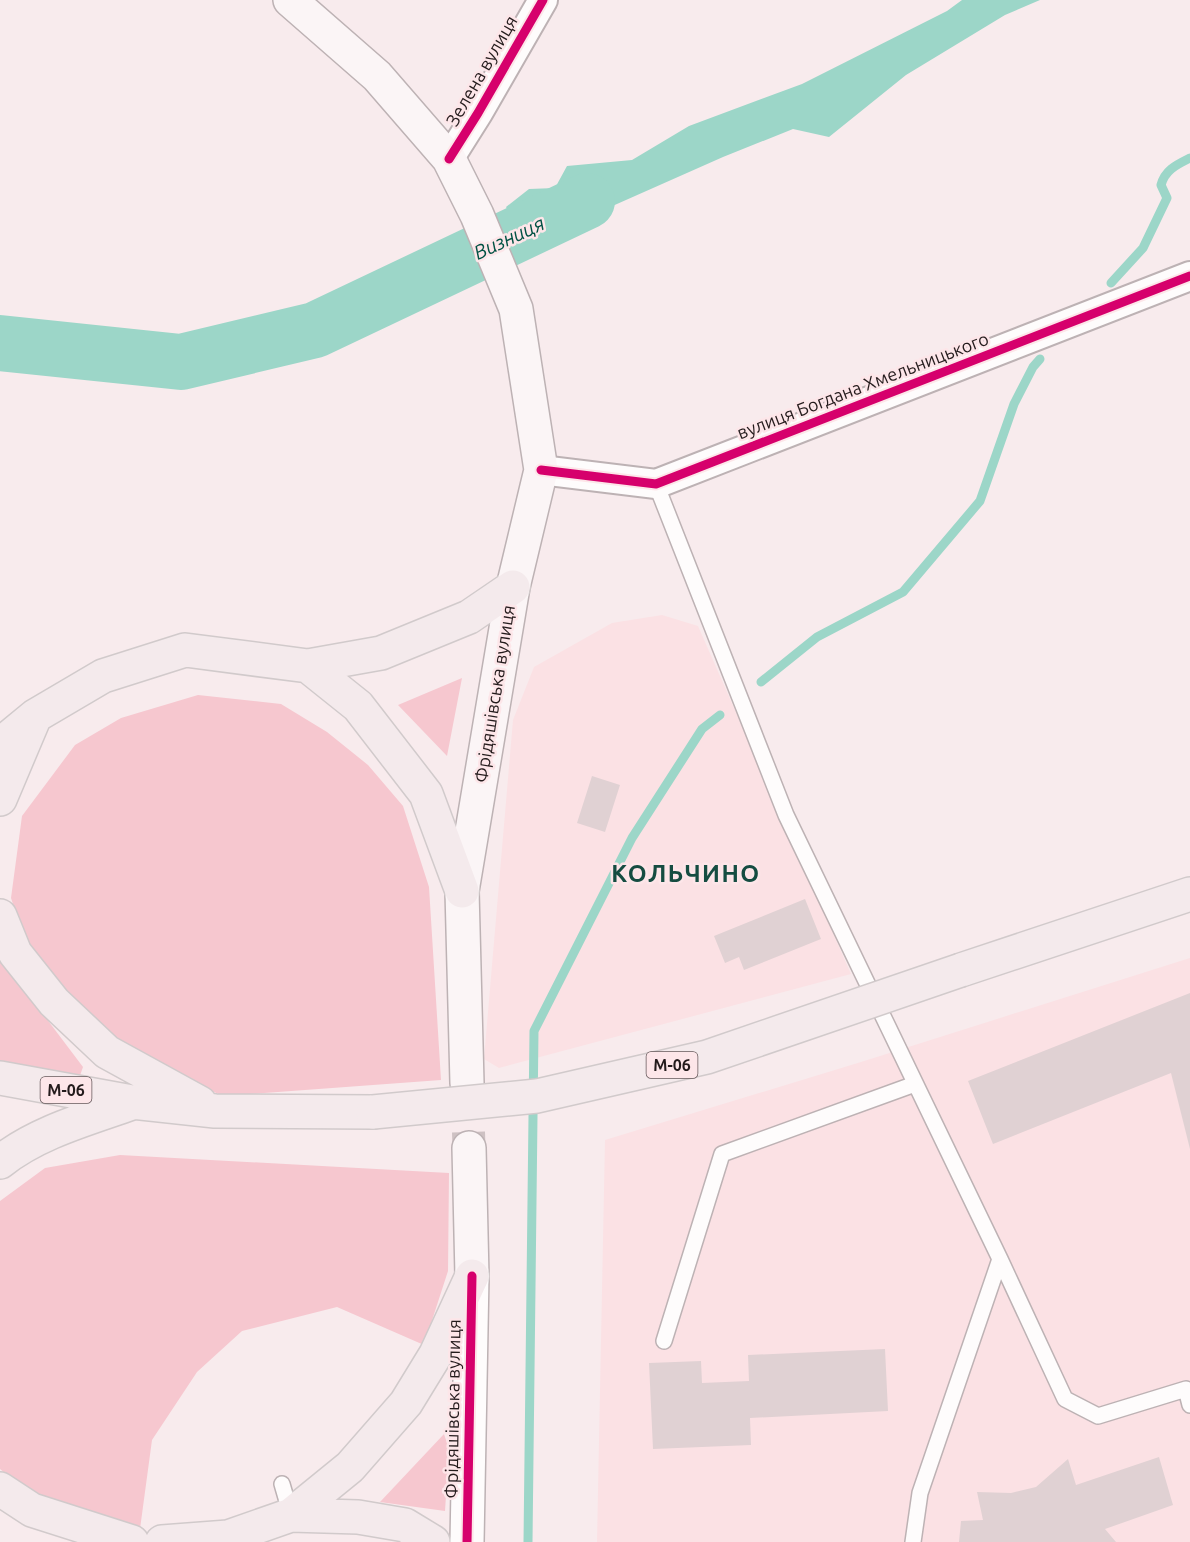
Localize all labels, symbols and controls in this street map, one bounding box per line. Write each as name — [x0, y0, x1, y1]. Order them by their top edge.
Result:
street label: Зелена вулиця — [441, 12, 521, 129]
water label: Визниця — [470, 211, 548, 264]
street label: вулиця Богдана Хмельницького — [734, 328, 991, 442]
street label: Фрідяшівська вулиця — [470, 604, 518, 784]
district label: КОЛЬЧИНО — [611, 860, 761, 887]
road number: М-06 — [646, 1052, 698, 1078]
road number: М-06 — [40, 1077, 92, 1103]
street label: Фрідяшівська вулиця — [440, 1319, 464, 1499]

